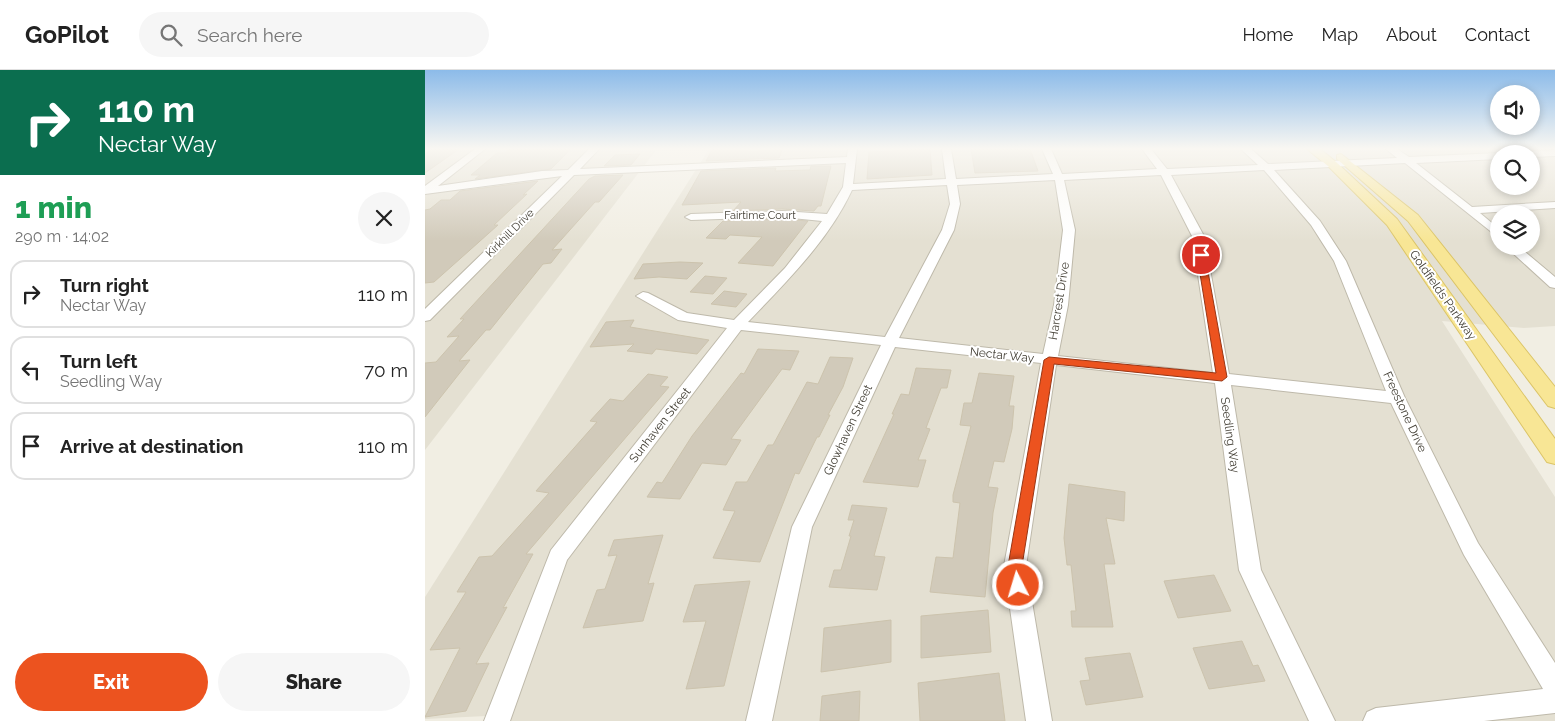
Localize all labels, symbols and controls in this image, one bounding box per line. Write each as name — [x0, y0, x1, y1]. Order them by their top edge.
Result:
search box — [139, 12, 489, 57]
text: GoPilot — [25, 20, 109, 49]
icon: search — [157, 21, 185, 49]
text: Search here — [197, 24, 303, 46]
text: Home — [1242, 24, 1293, 45]
text: Map — [1321, 24, 1358, 45]
text: About — [1386, 24, 1437, 45]
text: Contact — [1465, 24, 1530, 45]
map controls — [1490, 85, 1540, 255]
button: sound — [1490, 85, 1540, 135]
text: 110 m — [98, 89, 195, 130]
icon: right — [15, 90, 80, 155]
text: Nectar Way — [98, 131, 217, 157]
button: search — [1490, 145, 1540, 195]
text: 1 min — [15, 190, 92, 225]
button: close — [358, 192, 410, 244]
button: layers — [1490, 205, 1540, 255]
street label: Kirkhill Drive — [483, 206, 537, 260]
street label: Fairtime Court — [724, 209, 796, 222]
text: 290 m · 14:02 — [15, 227, 109, 246]
pin — [1180, 234, 1222, 276]
icon: arrive — [1187, 241, 1215, 269]
street label: Goldfields Parkway — [1407, 248, 1479, 343]
street label: Harcrest Drive — [1046, 261, 1072, 341]
text: Turn right — [60, 274, 149, 296]
icon: right — [17, 280, 45, 308]
text: 110 m — [358, 283, 408, 305]
text: Nectar Way — [60, 296, 146, 315]
street label: Nectar Way — [969, 345, 1035, 365]
text: Turn left — [60, 350, 137, 372]
icon: left — [17, 356, 45, 384]
text: 70 m — [364, 359, 408, 381]
street label: Freestone Drive — [1380, 369, 1430, 455]
text: Seedling Way — [60, 372, 162, 391]
street label: Glowhaven Street — [821, 382, 875, 478]
street label: Sunhaven Street — [626, 385, 694, 465]
street label: Seedling Way — [1218, 396, 1242, 474]
icon: arrive — [17, 432, 45, 460]
text: Arrive at destination — [60, 435, 244, 457]
text: 110 m — [358, 435, 408, 457]
position arrow — [991, 558, 1043, 610]
button: Exit — [15, 653, 208, 711]
button: Share — [218, 653, 410, 711]

